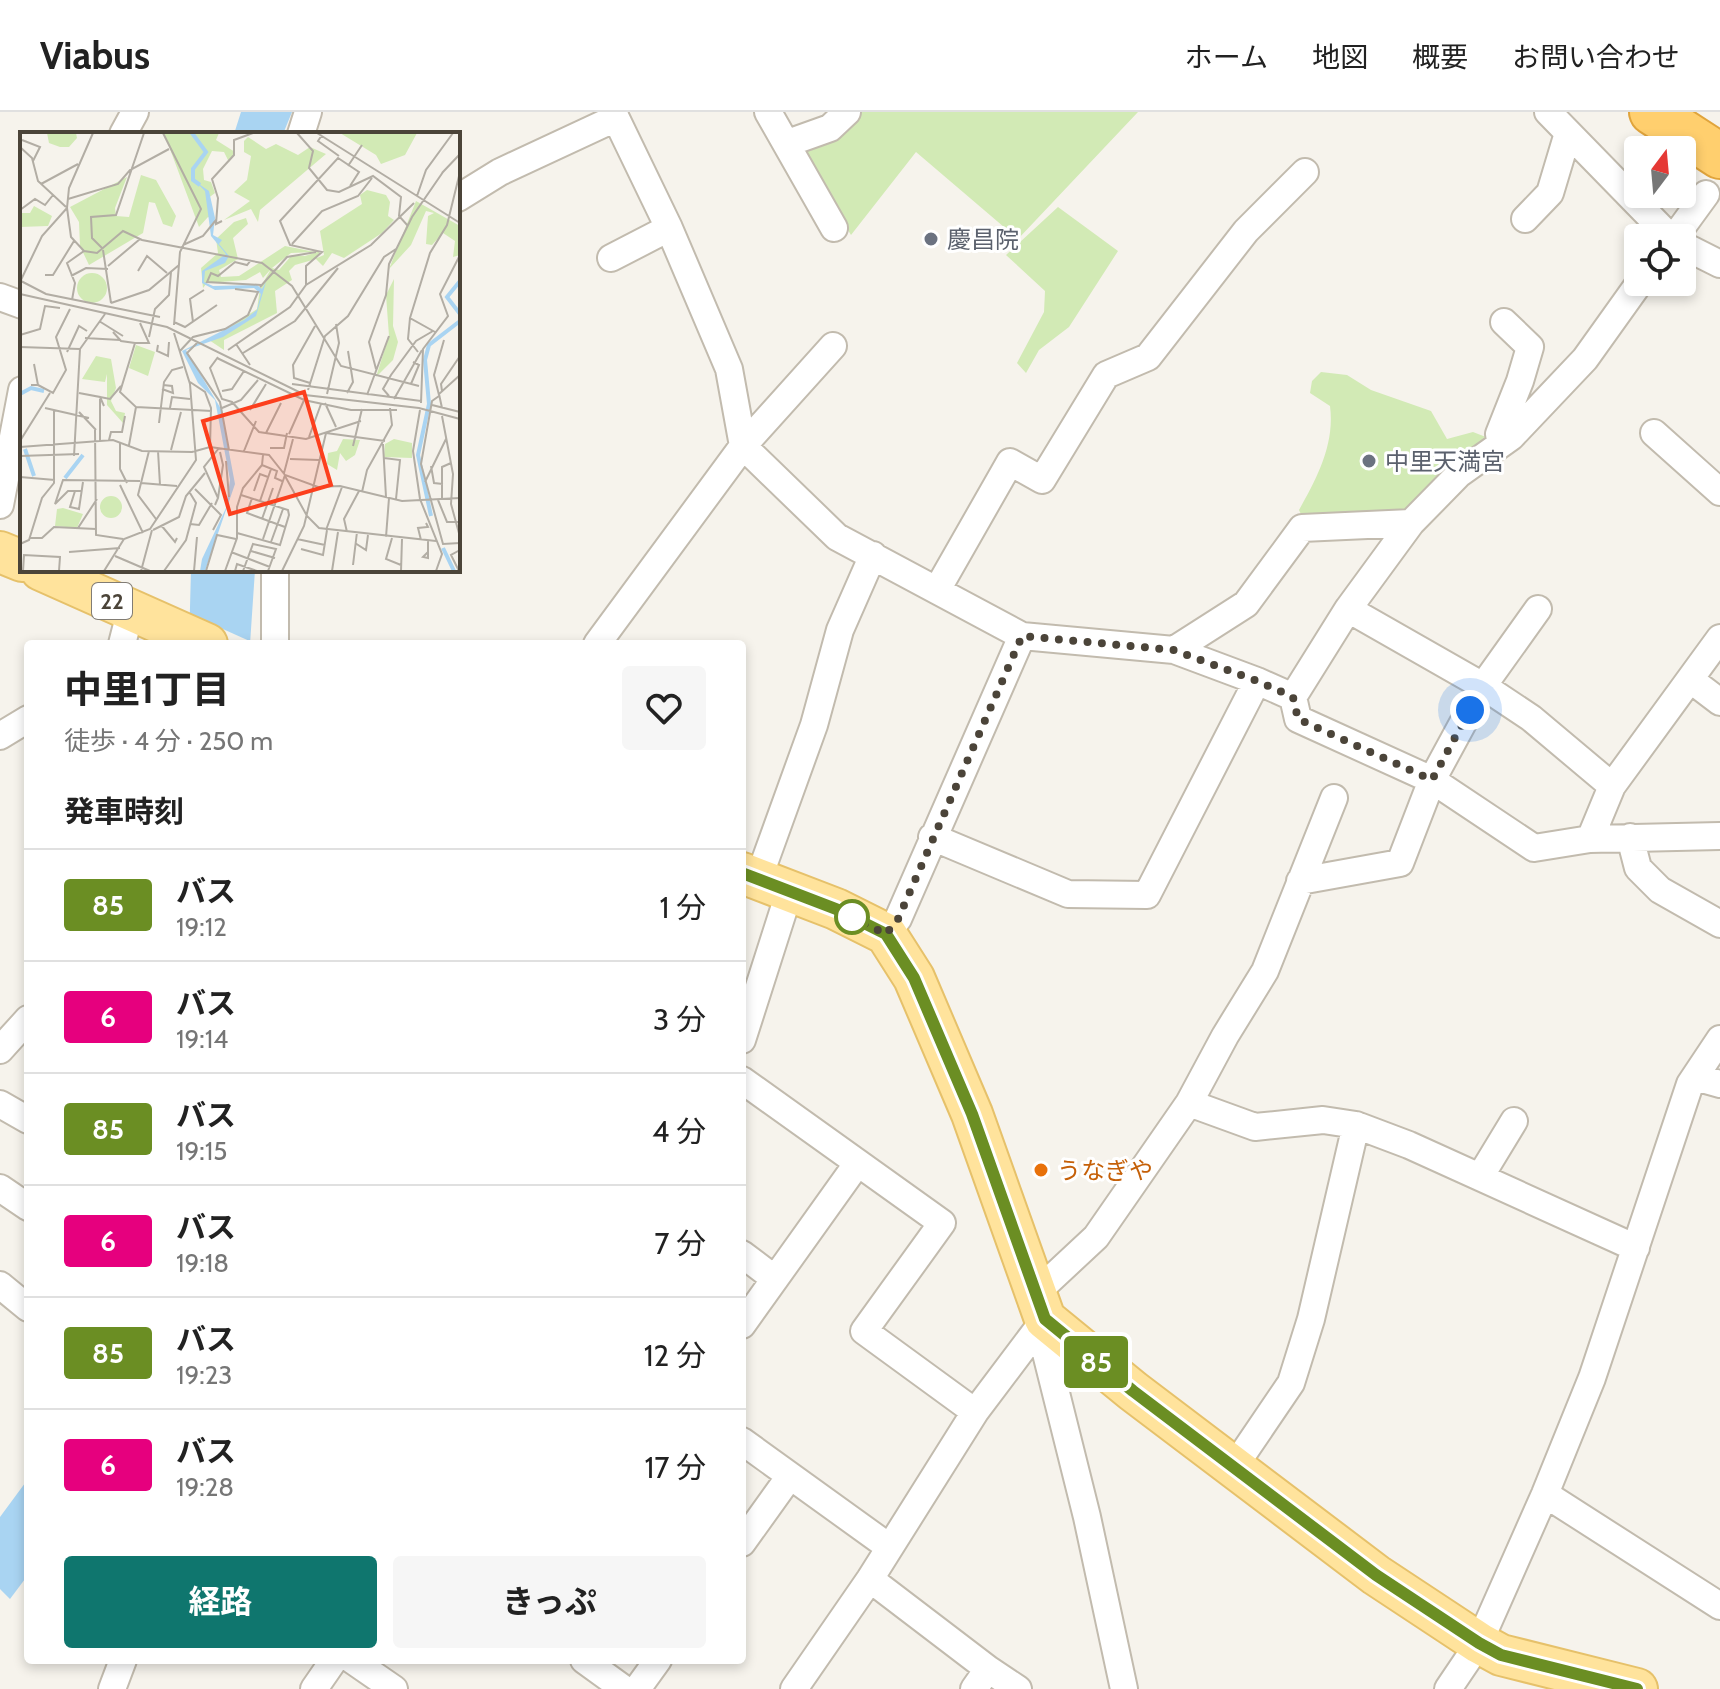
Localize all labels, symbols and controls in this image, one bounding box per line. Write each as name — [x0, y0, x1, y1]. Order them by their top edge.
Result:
text: Viabus — [40, 32, 150, 79]
text: ホーム — [1185, 40, 1268, 74]
text: 地図 — [1312, 40, 1368, 74]
text: 概要 — [1412, 40, 1468, 74]
text: お問い合わせ — [1512, 40, 1680, 74]
inset map — [20, 132, 460, 572]
north arrow — [1624, 136, 1696, 208]
map controls — [1624, 136, 1696, 296]
button: locate — [1624, 224, 1696, 296]
place label: 慶昌院 — [947, 225, 1019, 254]
marker: 慶昌院 — [922, 230, 940, 248]
place label: 中里天満宮 — [1385, 447, 1505, 476]
marker: 中里天満宮 — [1360, 452, 1378, 470]
road number: 22 — [92, 583, 132, 619]
text: 中里1丁目 — [64, 666, 230, 713]
button: heart — [622, 666, 706, 750]
your location — [1450, 690, 1490, 730]
text: 徒歩 · 4 分 · 250 m — [64, 725, 273, 757]
text: 発車時刻 — [64, 793, 184, 830]
text: バス — [176, 873, 236, 910]
text: 85 — [92, 888, 124, 922]
text: 1 分 — [659, 889, 706, 926]
unlabelled marker — [835, 900, 869, 934]
text: 19:12 — [176, 911, 227, 943]
text: バス — [176, 985, 236, 1022]
text: 6 — [100, 1000, 116, 1034]
text: 3 分 — [653, 1001, 706, 1038]
text: 19:14 — [176, 1023, 228, 1055]
text: バス — [176, 1097, 236, 1134]
text: 85 — [92, 1112, 124, 1146]
text: 4 分 — [652, 1113, 706, 1150]
text: 19:15 — [176, 1135, 227, 1167]
place label: うなぎや — [1057, 1156, 1153, 1185]
marker: うなぎや — [1032, 1161, 1050, 1179]
text: バス — [176, 1209, 236, 1246]
text: 6 — [100, 1224, 116, 1258]
text: 7 分 — [654, 1225, 706, 1262]
text: 19:18 — [176, 1247, 229, 1279]
text: バス — [176, 1321, 236, 1358]
text: 85 — [92, 1336, 124, 1370]
line badge: 85 — [1060, 1336, 1132, 1388]
text: 12 分 — [644, 1337, 706, 1374]
text: 85 — [1080, 1345, 1112, 1379]
text: 19:23 — [176, 1359, 232, 1391]
text: バス — [176, 1433, 236, 1470]
text: 6 — [100, 1448, 116, 1482]
text: 17 分 — [644, 1449, 706, 1486]
text: 19:28 — [176, 1471, 234, 1503]
button: 経路 — [64, 1556, 377, 1648]
button: きっぷ — [393, 1556, 706, 1648]

